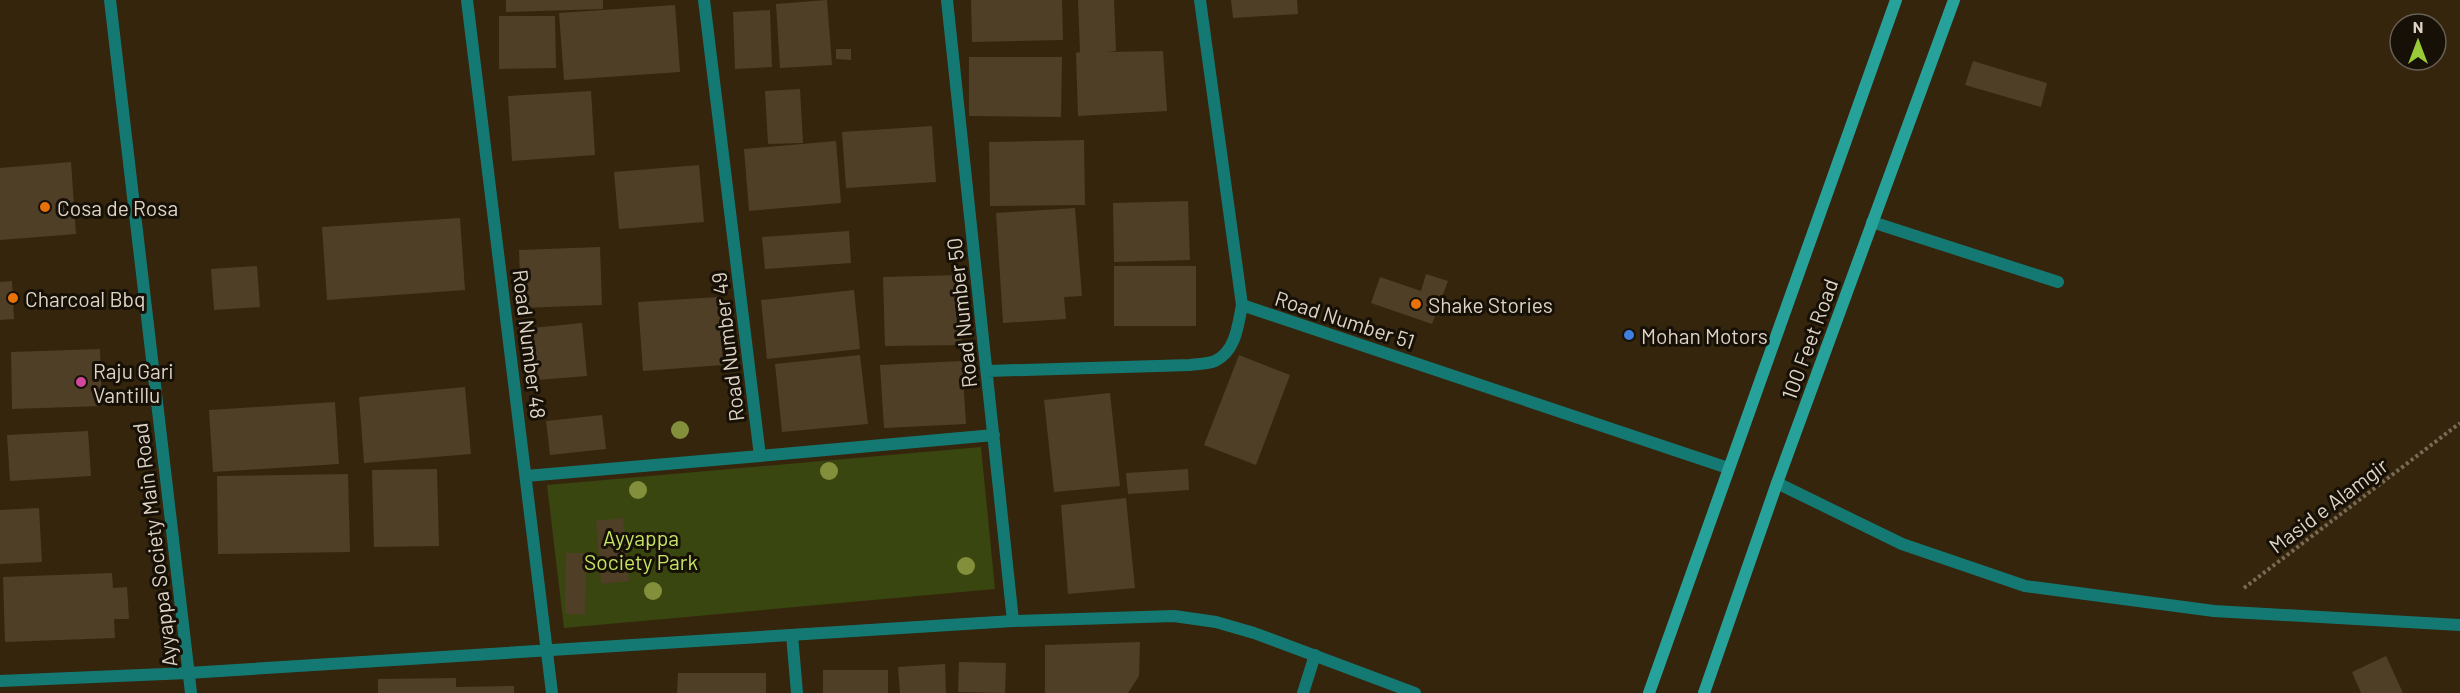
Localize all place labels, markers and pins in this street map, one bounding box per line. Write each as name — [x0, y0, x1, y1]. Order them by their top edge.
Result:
place label: Cosa de Rosa — [57, 195, 178, 220]
marker: Cosa de Rosa — [38, 200, 52, 214]
place label: Charcoal Bbq — [25, 286, 146, 311]
marker: Charcoal Bbq — [6, 291, 20, 305]
place label: Shake Stories — [1428, 292, 1553, 317]
marker: Shake Stories — [1409, 297, 1423, 311]
place label: Mohan Motors — [1641, 323, 1768, 348]
marker: Mohan Motors — [1622, 328, 1636, 342]
place label: Raju Gari Vantillu — [93, 358, 174, 407]
marker: Raju Gari Vantillu — [74, 375, 88, 389]

